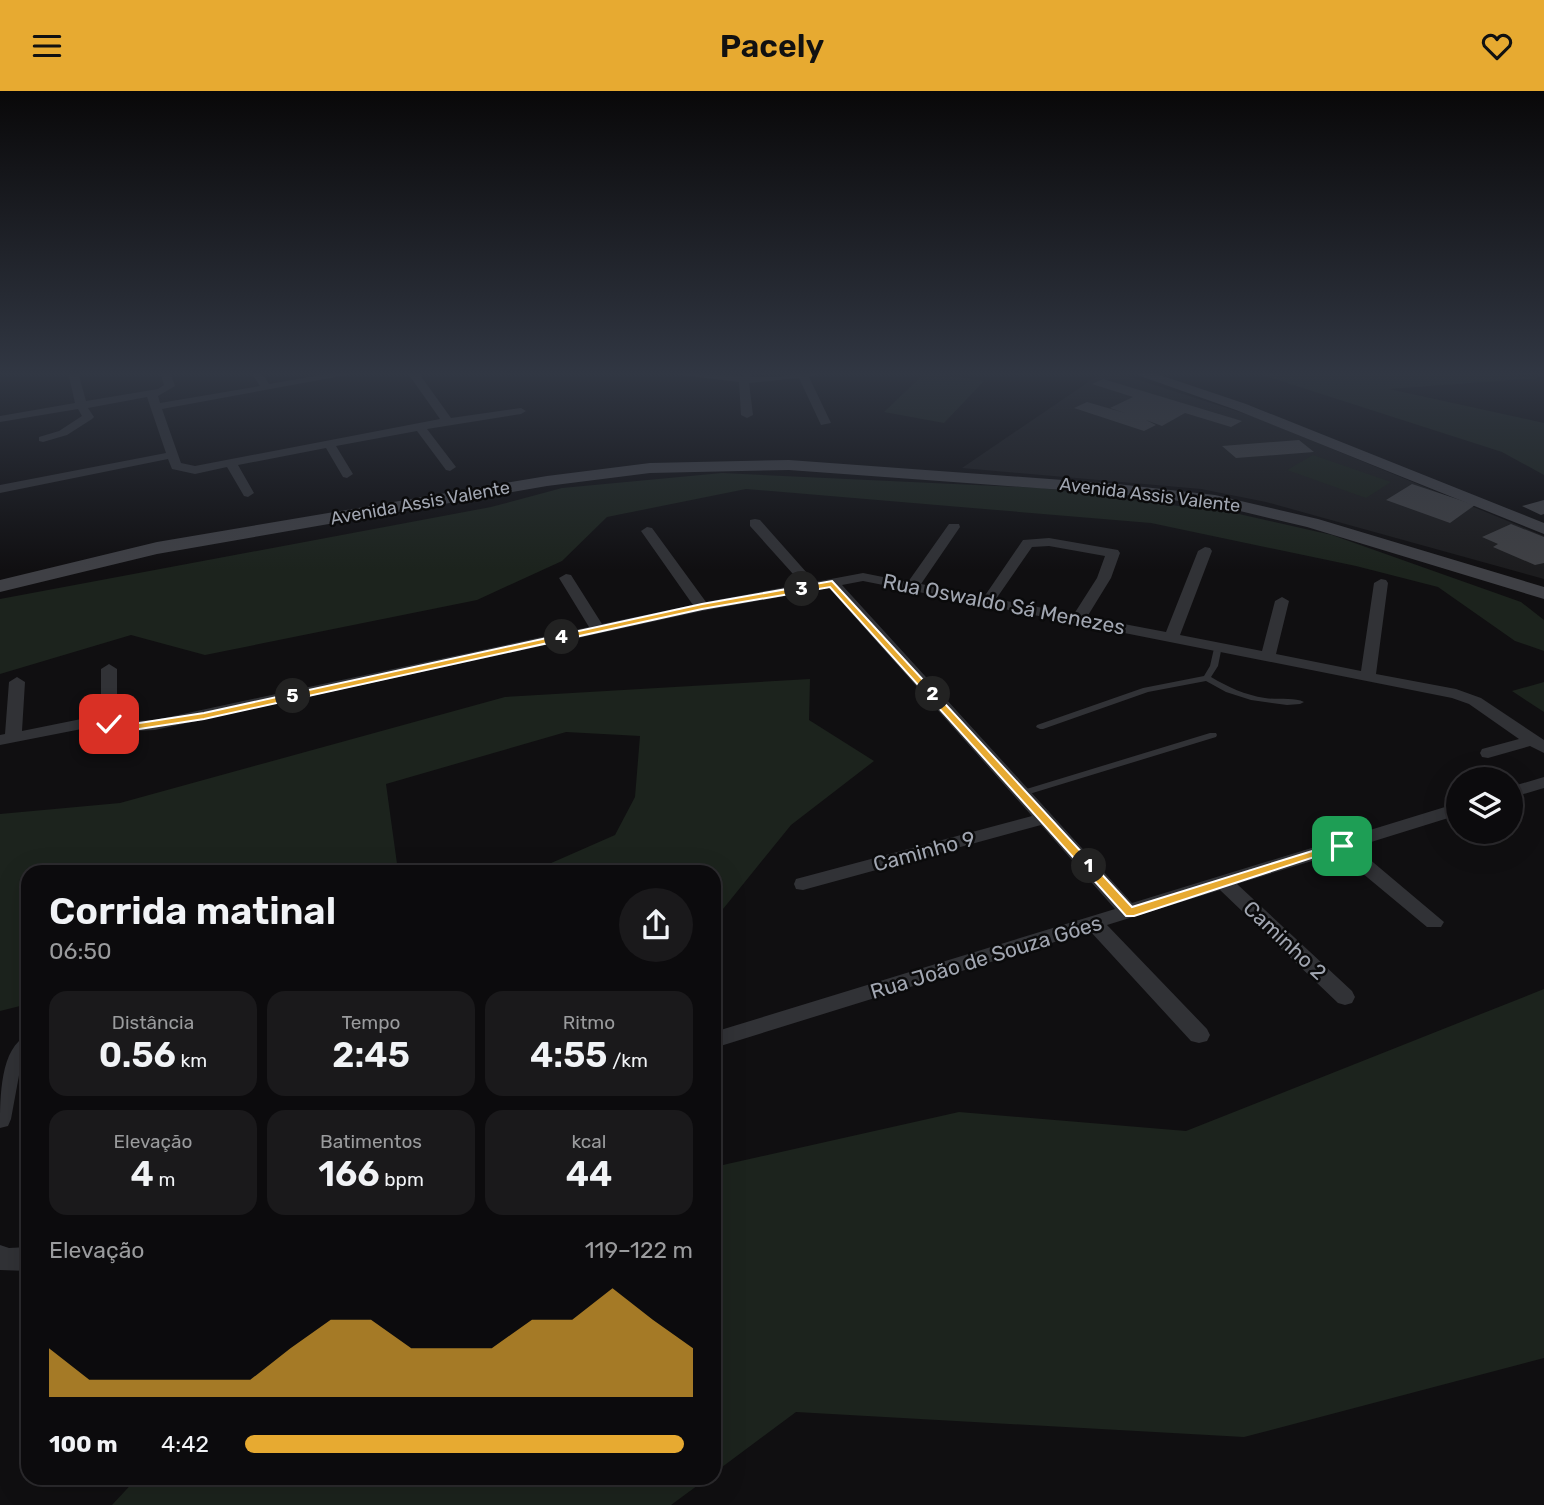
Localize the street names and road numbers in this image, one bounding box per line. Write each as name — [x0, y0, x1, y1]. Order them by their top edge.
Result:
street label: Avenida Assis Valente — [1058, 473, 1242, 517]
street label: Avenida Assis Valente — [328, 476, 512, 530]
street label: Rua Oswaldo Sá Menezes — [881, 568, 1127, 640]
street label: Caminho 9 — [870, 825, 978, 877]
street label: Caminho 2 — [1238, 895, 1332, 985]
street label: Rua João de Souza Góes — [867, 910, 1105, 1004]

